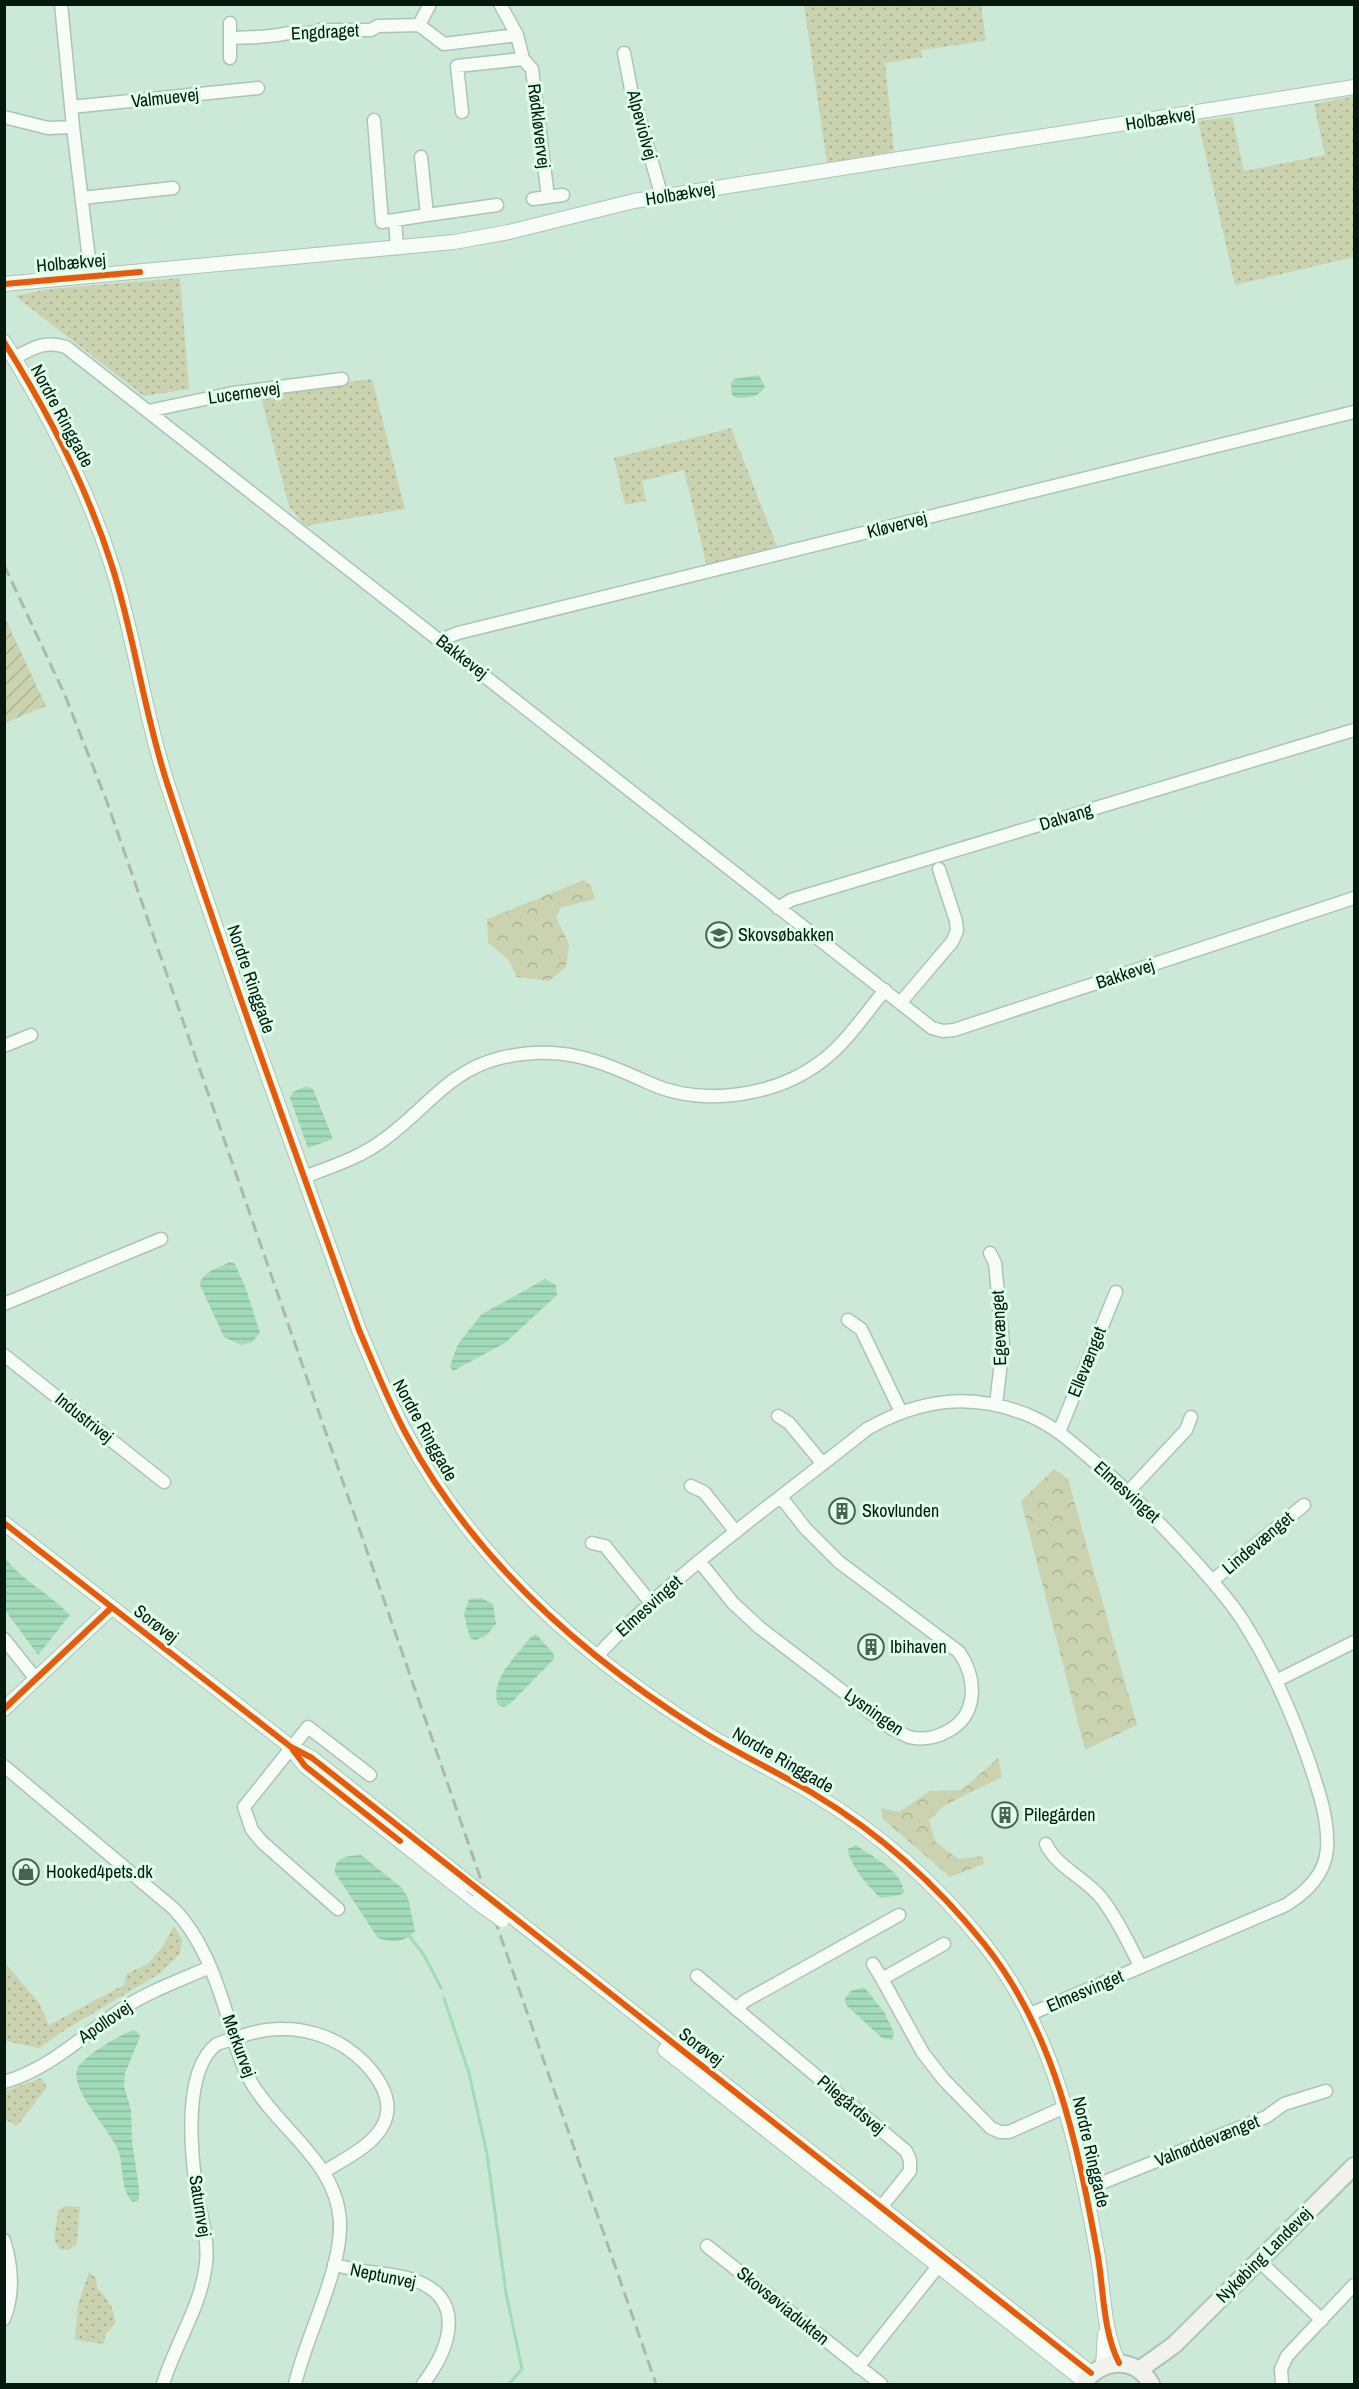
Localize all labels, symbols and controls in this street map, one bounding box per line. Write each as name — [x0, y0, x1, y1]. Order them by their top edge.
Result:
street label: Engdraget — [290, 17, 360, 46]
street label: Valmuevej — [130, 82, 200, 113]
street label: Rødkløvervej — [522, 82, 557, 170]
street label: Alpeviolvej — [621, 86, 664, 163]
street label: Holbækvej — [1124, 101, 1196, 136]
street label: Holbækvej — [644, 176, 716, 211]
street label: Holbækvej — [35, 247, 107, 278]
street label: Nordre Ringgade — [25, 360, 100, 472]
street label: Lucernevej — [206, 375, 281, 410]
street label: Kløvervej — [864, 505, 929, 544]
street label: Bakkevej — [431, 628, 494, 685]
street label: Dalvang — [1036, 796, 1096, 836]
school or university icon: Skovsøbakken — [704, 920, 734, 950]
street label: Nordre Ringgade — [221, 921, 282, 1036]
place label: Skovsøbakken — [738, 922, 834, 947]
street label: Bakkevej — [1093, 952, 1157, 995]
street label: Egevænget — [985, 1290, 1012, 1366]
street label: Ellevænget — [1061, 1323, 1112, 1401]
street label: Nordre Ringgade — [387, 1374, 464, 1485]
street label: Industrivej — [50, 1386, 119, 1449]
street label: Elmesvinget — [1089, 1455, 1166, 1528]
building icon: Skovlunden — [827, 1496, 857, 1526]
place label: Skovlunden — [862, 1498, 939, 1523]
street label: Lindevænget — [1217, 1505, 1299, 1580]
street label: Elmesvinget — [610, 1569, 687, 1642]
street label: Sorøvej — [129, 1598, 184, 1649]
building icon: Ibihaven — [856, 1632, 886, 1662]
place label: Ibihaven — [890, 1634, 947, 1659]
street label: Lysningen — [839, 1682, 909, 1741]
street label: Nordre Ringgade — [728, 1720, 839, 1799]
building icon: Pilegården — [990, 1800, 1020, 1830]
place label: Pilegården — [1024, 1802, 1095, 1827]
shop icon: Hooked4pets.dk — [11, 1857, 41, 1887]
place label: Hooked4pets.dk — [46, 1859, 153, 1884]
street label: Elmesvinget — [1043, 1963, 1127, 2018]
street label: Apollovej — [72, 1994, 137, 2049]
street label: Merkurvej — [217, 2011, 262, 2081]
street label: Sorøvej — [674, 2021, 729, 2072]
street label: Pilegårdsvej — [812, 2069, 890, 2140]
street label: Nordre Ringgade — [1067, 2094, 1116, 2210]
street label: Valnøddevænget — [1151, 2108, 1263, 2173]
street label: Saturnvej — [183, 2173, 218, 2239]
street label: Nykøbing Landevej — [1210, 2201, 1317, 2308]
street label: Neptunvej — [348, 2256, 418, 2295]
street label: Skovsøviadukten — [732, 2261, 835, 2351]

